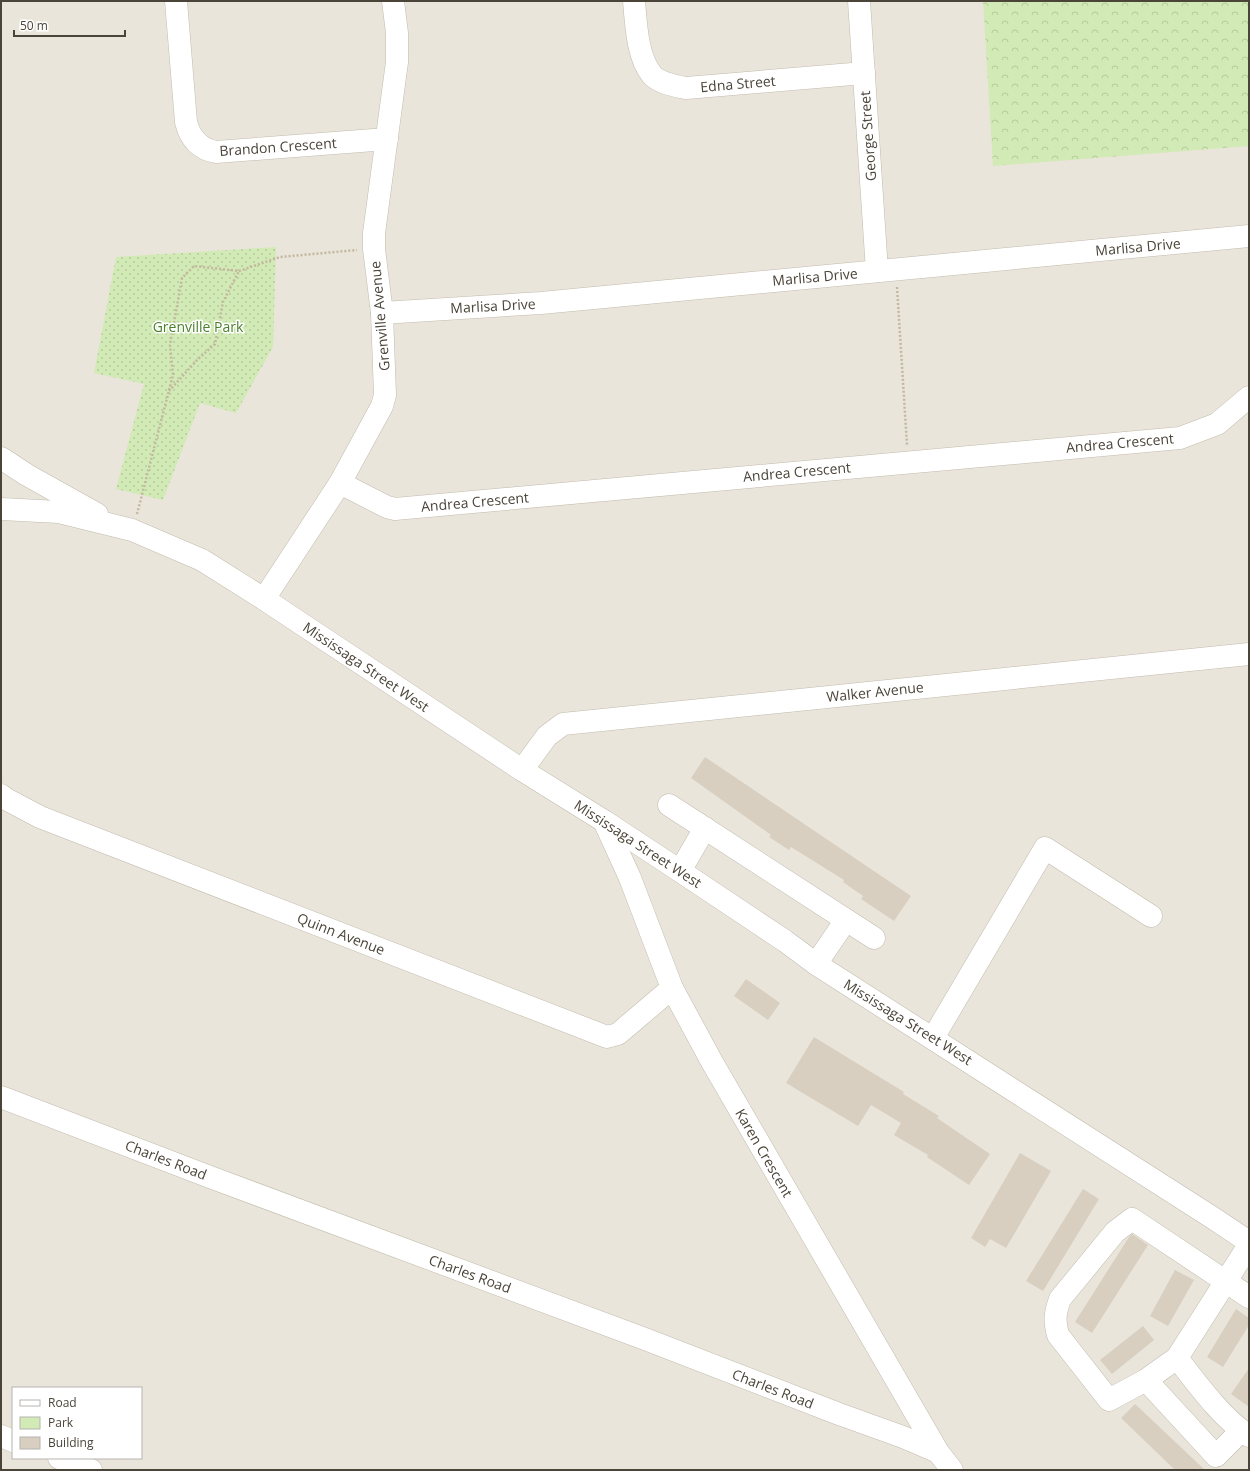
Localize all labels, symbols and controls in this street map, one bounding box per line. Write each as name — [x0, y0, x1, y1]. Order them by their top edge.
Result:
scale bar — [14, 12, 125, 38]
text: 50 m — [20, 17, 48, 34]
street label: Edna Street — [700, 71, 776, 96]
street label: George Street — [855, 90, 880, 182]
street label: Brandon Crescent — [219, 133, 337, 160]
street label: Marlisa Drive — [1095, 233, 1182, 260]
street label: Grenville Avenue — [365, 260, 394, 372]
street label: Marlisa Drive — [772, 263, 859, 290]
street label: Marlisa Drive — [450, 294, 536, 317]
park label: Grenville Park — [153, 317, 244, 336]
street label: Andrea Crescent — [1065, 428, 1175, 457]
street label: Andrea Crescent — [742, 457, 852, 486]
street label: Andrea Crescent — [420, 487, 530, 516]
street label: Mississaga Street West — [299, 617, 433, 716]
street label: Walker Avenue — [825, 677, 925, 706]
street label: Mississaga Street West — [571, 795, 706, 892]
street label: Quinn Avenue — [295, 908, 388, 959]
street label: Mississaga Street West — [840, 974, 976, 1069]
street label: Karen Crescent — [731, 1105, 798, 1201]
street label: Charles Road — [123, 1135, 210, 1184]
street label: Charles Road — [427, 1250, 514, 1297]
street label: Charles Road — [730, 1364, 817, 1413]
legend — [12, 1387, 142, 1459]
text: Road — [48, 1394, 77, 1411]
text: Park — [48, 1414, 74, 1431]
text: Building — [48, 1434, 94, 1451]

